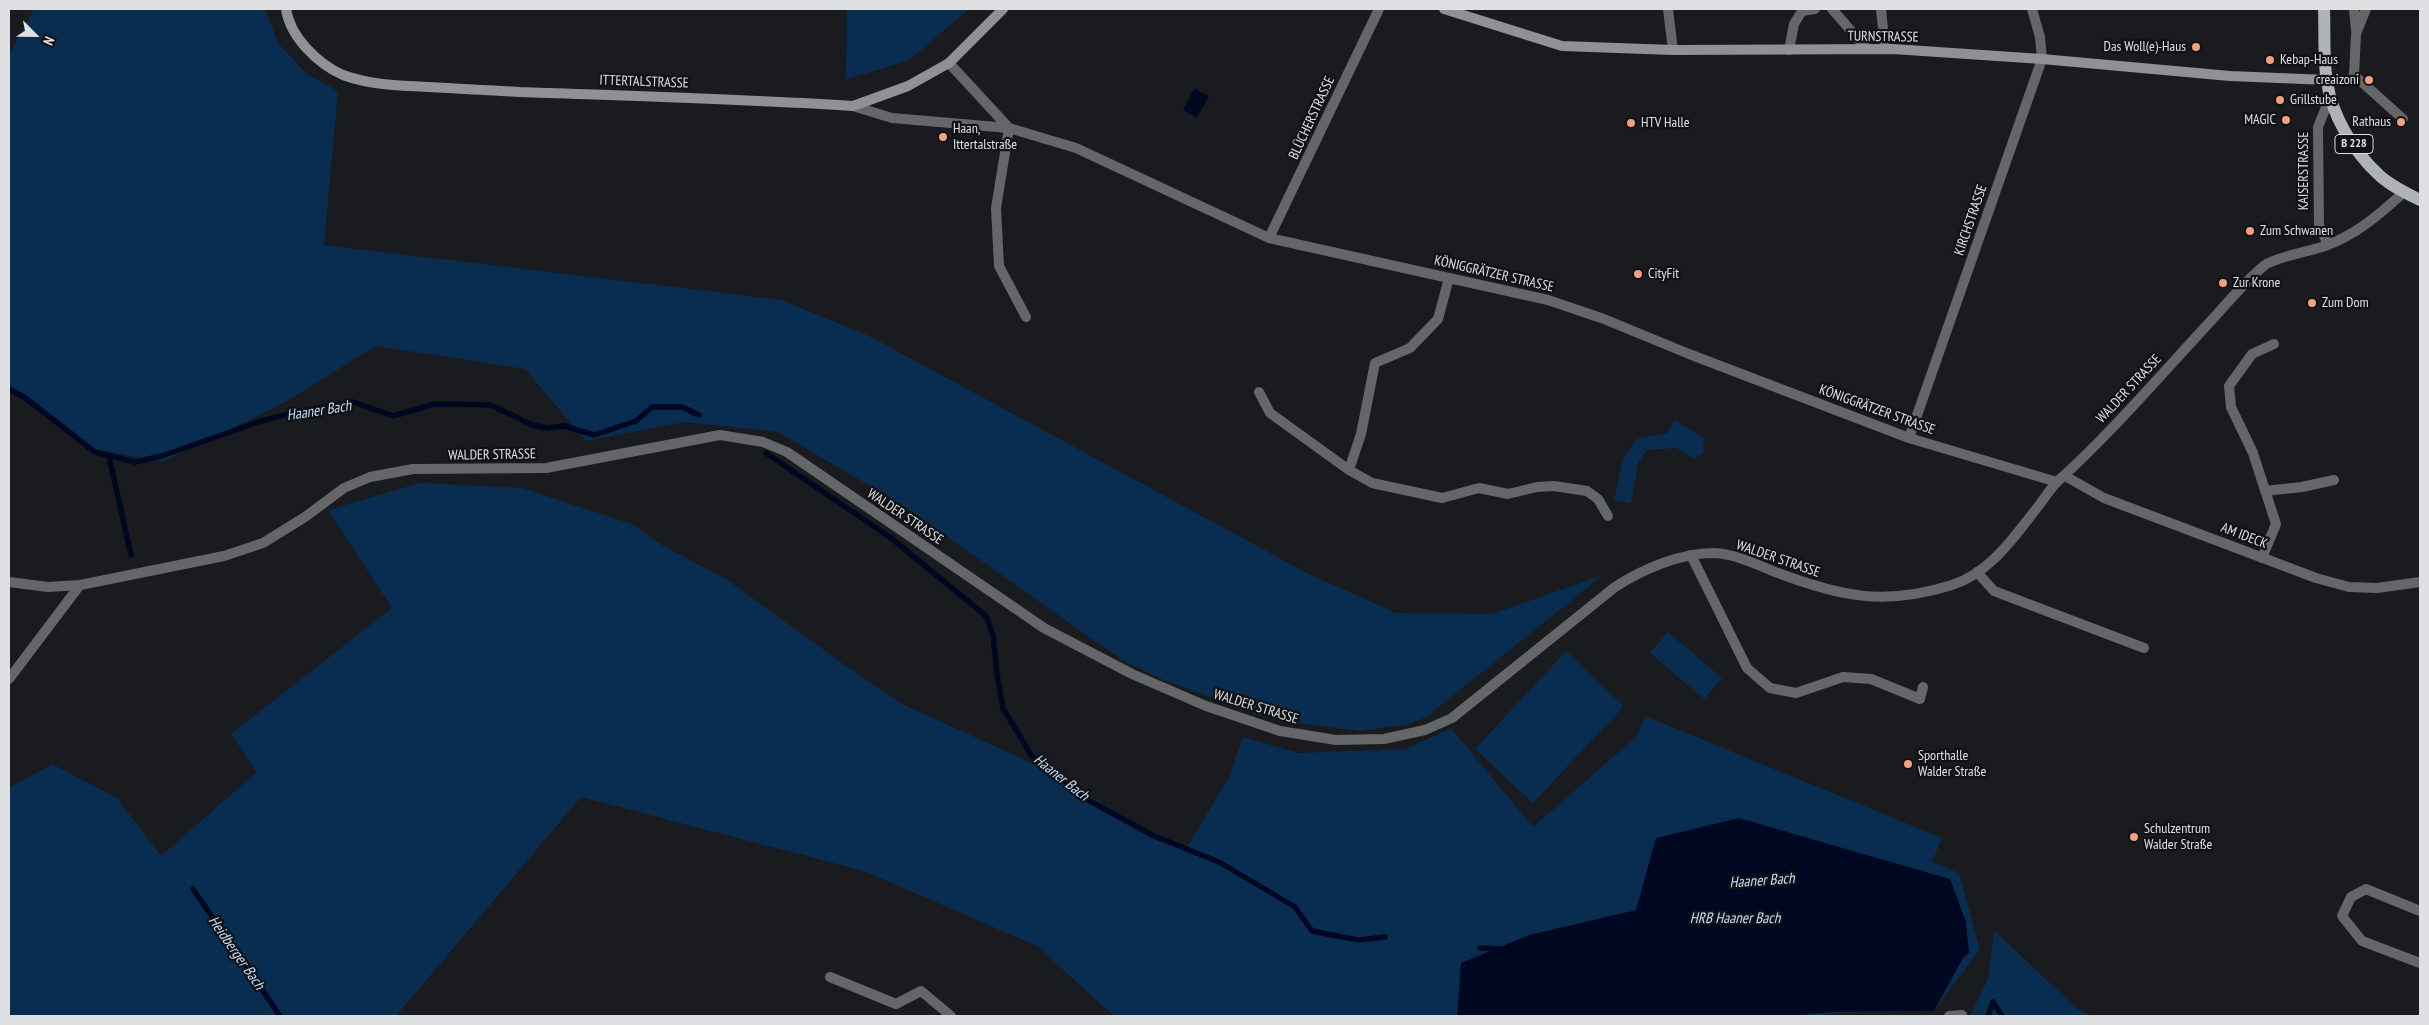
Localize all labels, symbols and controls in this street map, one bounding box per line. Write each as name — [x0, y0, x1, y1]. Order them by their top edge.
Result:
north arrow — [10, 10, 60, 60]
street label: TURNSTRASSE — [1847, 28, 1919, 46]
text: N — [39, 34, 59, 48]
place label: Das Woll(e)-Haus — [2104, 39, 2186, 55]
marker: Das Woll(e)-Haus — [2190, 41, 2202, 53]
place label: Kebap-Haus — [2280, 52, 2338, 68]
marker: Kebap-Haus — [2264, 54, 2276, 66]
street label: ITTERTALSTRASSE — [599, 72, 689, 92]
place label: creaizoni — [2316, 72, 2359, 88]
street label: BLÜCHERSTRASSE — [1285, 74, 1339, 162]
marker: creaizoni — [2363, 74, 2375, 86]
place label: Grillstube — [2290, 92, 2337, 108]
marker: Grillstube — [2274, 94, 2286, 106]
place label: MAGIC — [2244, 112, 2276, 128]
marker: MAGIC — [2280, 114, 2292, 126]
place label: Rathaus — [2352, 114, 2391, 130]
place label: HTV Halle — [1641, 115, 1690, 131]
marker: Rathaus — [2395, 116, 2407, 128]
marker: HTV Halle — [1625, 117, 1637, 129]
place label: Haan, Ittertalstraße — [953, 121, 1017, 154]
marker: Haan, Ittertalstraße — [937, 131, 949, 143]
street label: KAISERSTRASSE — [2296, 132, 2312, 210]
road number: B 228 — [2335, 134, 2373, 154]
street label: KIRCHSTRASSE — [1951, 182, 1991, 258]
place label: Zum Schwanen — [2260, 223, 2333, 239]
marker: Zum Schwanen — [2244, 225, 2256, 237]
street label: KÖNIGGRÄTZER STRASSE — [1433, 252, 1555, 296]
place label: CityFit — [1648, 266, 1679, 282]
marker: CityFit — [1632, 268, 1644, 280]
place label: Zur Krone — [2233, 275, 2280, 291]
marker: Zur Krone — [2217, 277, 2229, 289]
place label: Zum Dom — [2322, 295, 2369, 311]
marker: Zum Dom — [2306, 297, 2318, 309]
street label: WALDER STRASSE — [2093, 351, 2165, 427]
street label: KÖNIGGRÄTZER STRASSE — [1817, 381, 1937, 439]
water label: Haaner Bach — [285, 397, 353, 425]
street label: WALDER STRASSE — [448, 446, 536, 464]
street label: WALDER STRASSE — [864, 485, 946, 549]
street label: AM IDECK — [2218, 519, 2270, 553]
street label: WALDER STRASSE — [1734, 537, 1822, 581]
street label: WALDER STRASSE — [1212, 686, 1300, 728]
place label: Sporthalle Walder Straße — [1918, 748, 1986, 780]
water label: Haaner Bach — [1030, 751, 1092, 805]
marker: Sporthalle Walder Straße — [1902, 758, 1914, 770]
place label: Schulzentrum Walder Straße — [2144, 821, 2212, 854]
marker: Schulzentrum Walder Straße — [2128, 831, 2140, 843]
water label: Haaner Bach — [1729, 870, 1795, 892]
water label: HRB Haaner Bach — [1690, 910, 1780, 928]
water label: Heidberger Bach — [204, 913, 268, 993]

